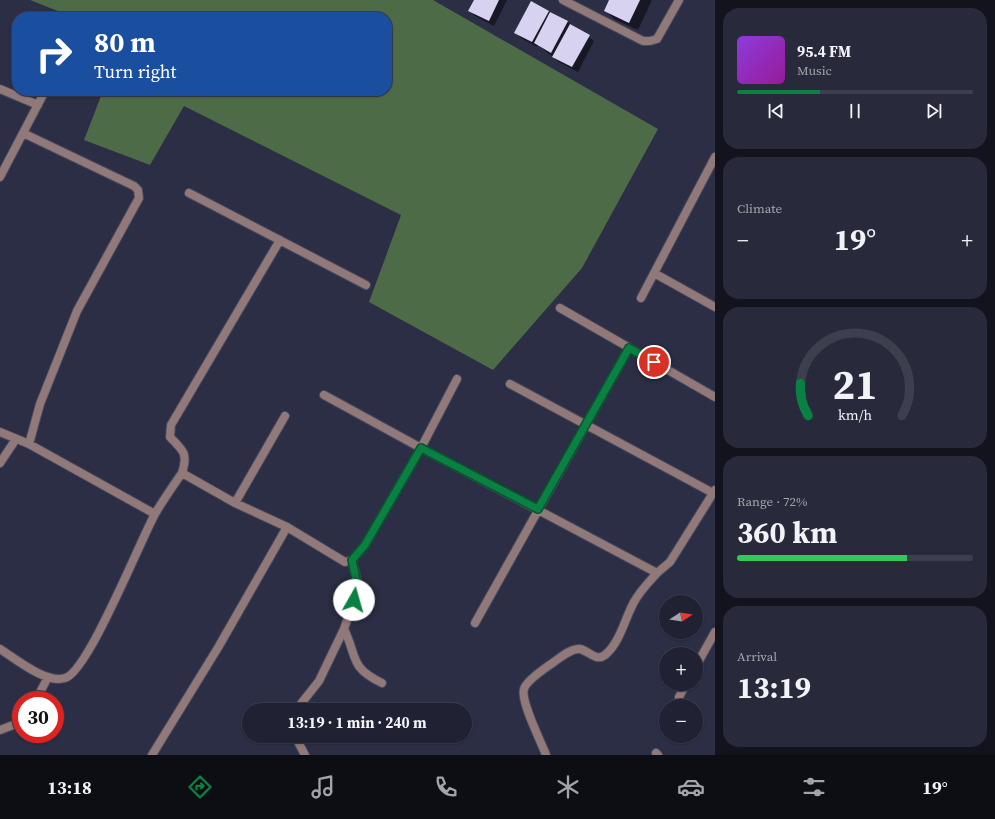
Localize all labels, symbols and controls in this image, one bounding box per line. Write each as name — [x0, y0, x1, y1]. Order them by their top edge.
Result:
text: 80 m — [94, 23, 156, 61]
icon: right — [28, 28, 80, 80]
text: 95.4 FM — [797, 41, 851, 62]
text: Turn right — [94, 59, 176, 84]
text: Music — [797, 62, 832, 79]
icon: previous — [765, 100, 787, 122]
icon: pause — [844, 100, 866, 122]
icon: next — [923, 100, 945, 122]
text: Climate — [737, 200, 782, 217]
text: 19° — [834, 219, 876, 260]
text: − — [737, 225, 749, 255]
text: + — [961, 225, 973, 255]
pin — [637, 345, 671, 379]
icon: arrive — [643, 351, 665, 373]
text: 21 — [832, 355, 878, 412]
text: km/h — [838, 404, 872, 424]
text: Range · 72% — [737, 493, 808, 510]
text: 360 km — [737, 512, 837, 553]
position arrow — [333, 579, 375, 621]
north arrow — [659, 595, 703, 639]
map controls — [659, 595, 703, 743]
button: + — [659, 647, 703, 691]
text: Arrival — [737, 648, 777, 665]
text: 13:19 — [737, 667, 811, 708]
speed limit sign: 30 — [12, 691, 64, 743]
button: − — [659, 699, 703, 743]
text: 13:19 · 1 min · 240 m — [288, 712, 427, 733]
icon: directions — [186, 773, 214, 801]
icon: music — [309, 773, 337, 801]
icon: phone — [432, 773, 460, 801]
icon: climate — [554, 773, 582, 801]
icon: car — [677, 773, 705, 801]
icon: filters — [800, 773, 828, 801]
text: 13:18 — [47, 775, 92, 800]
text: 19° — [922, 775, 948, 800]

